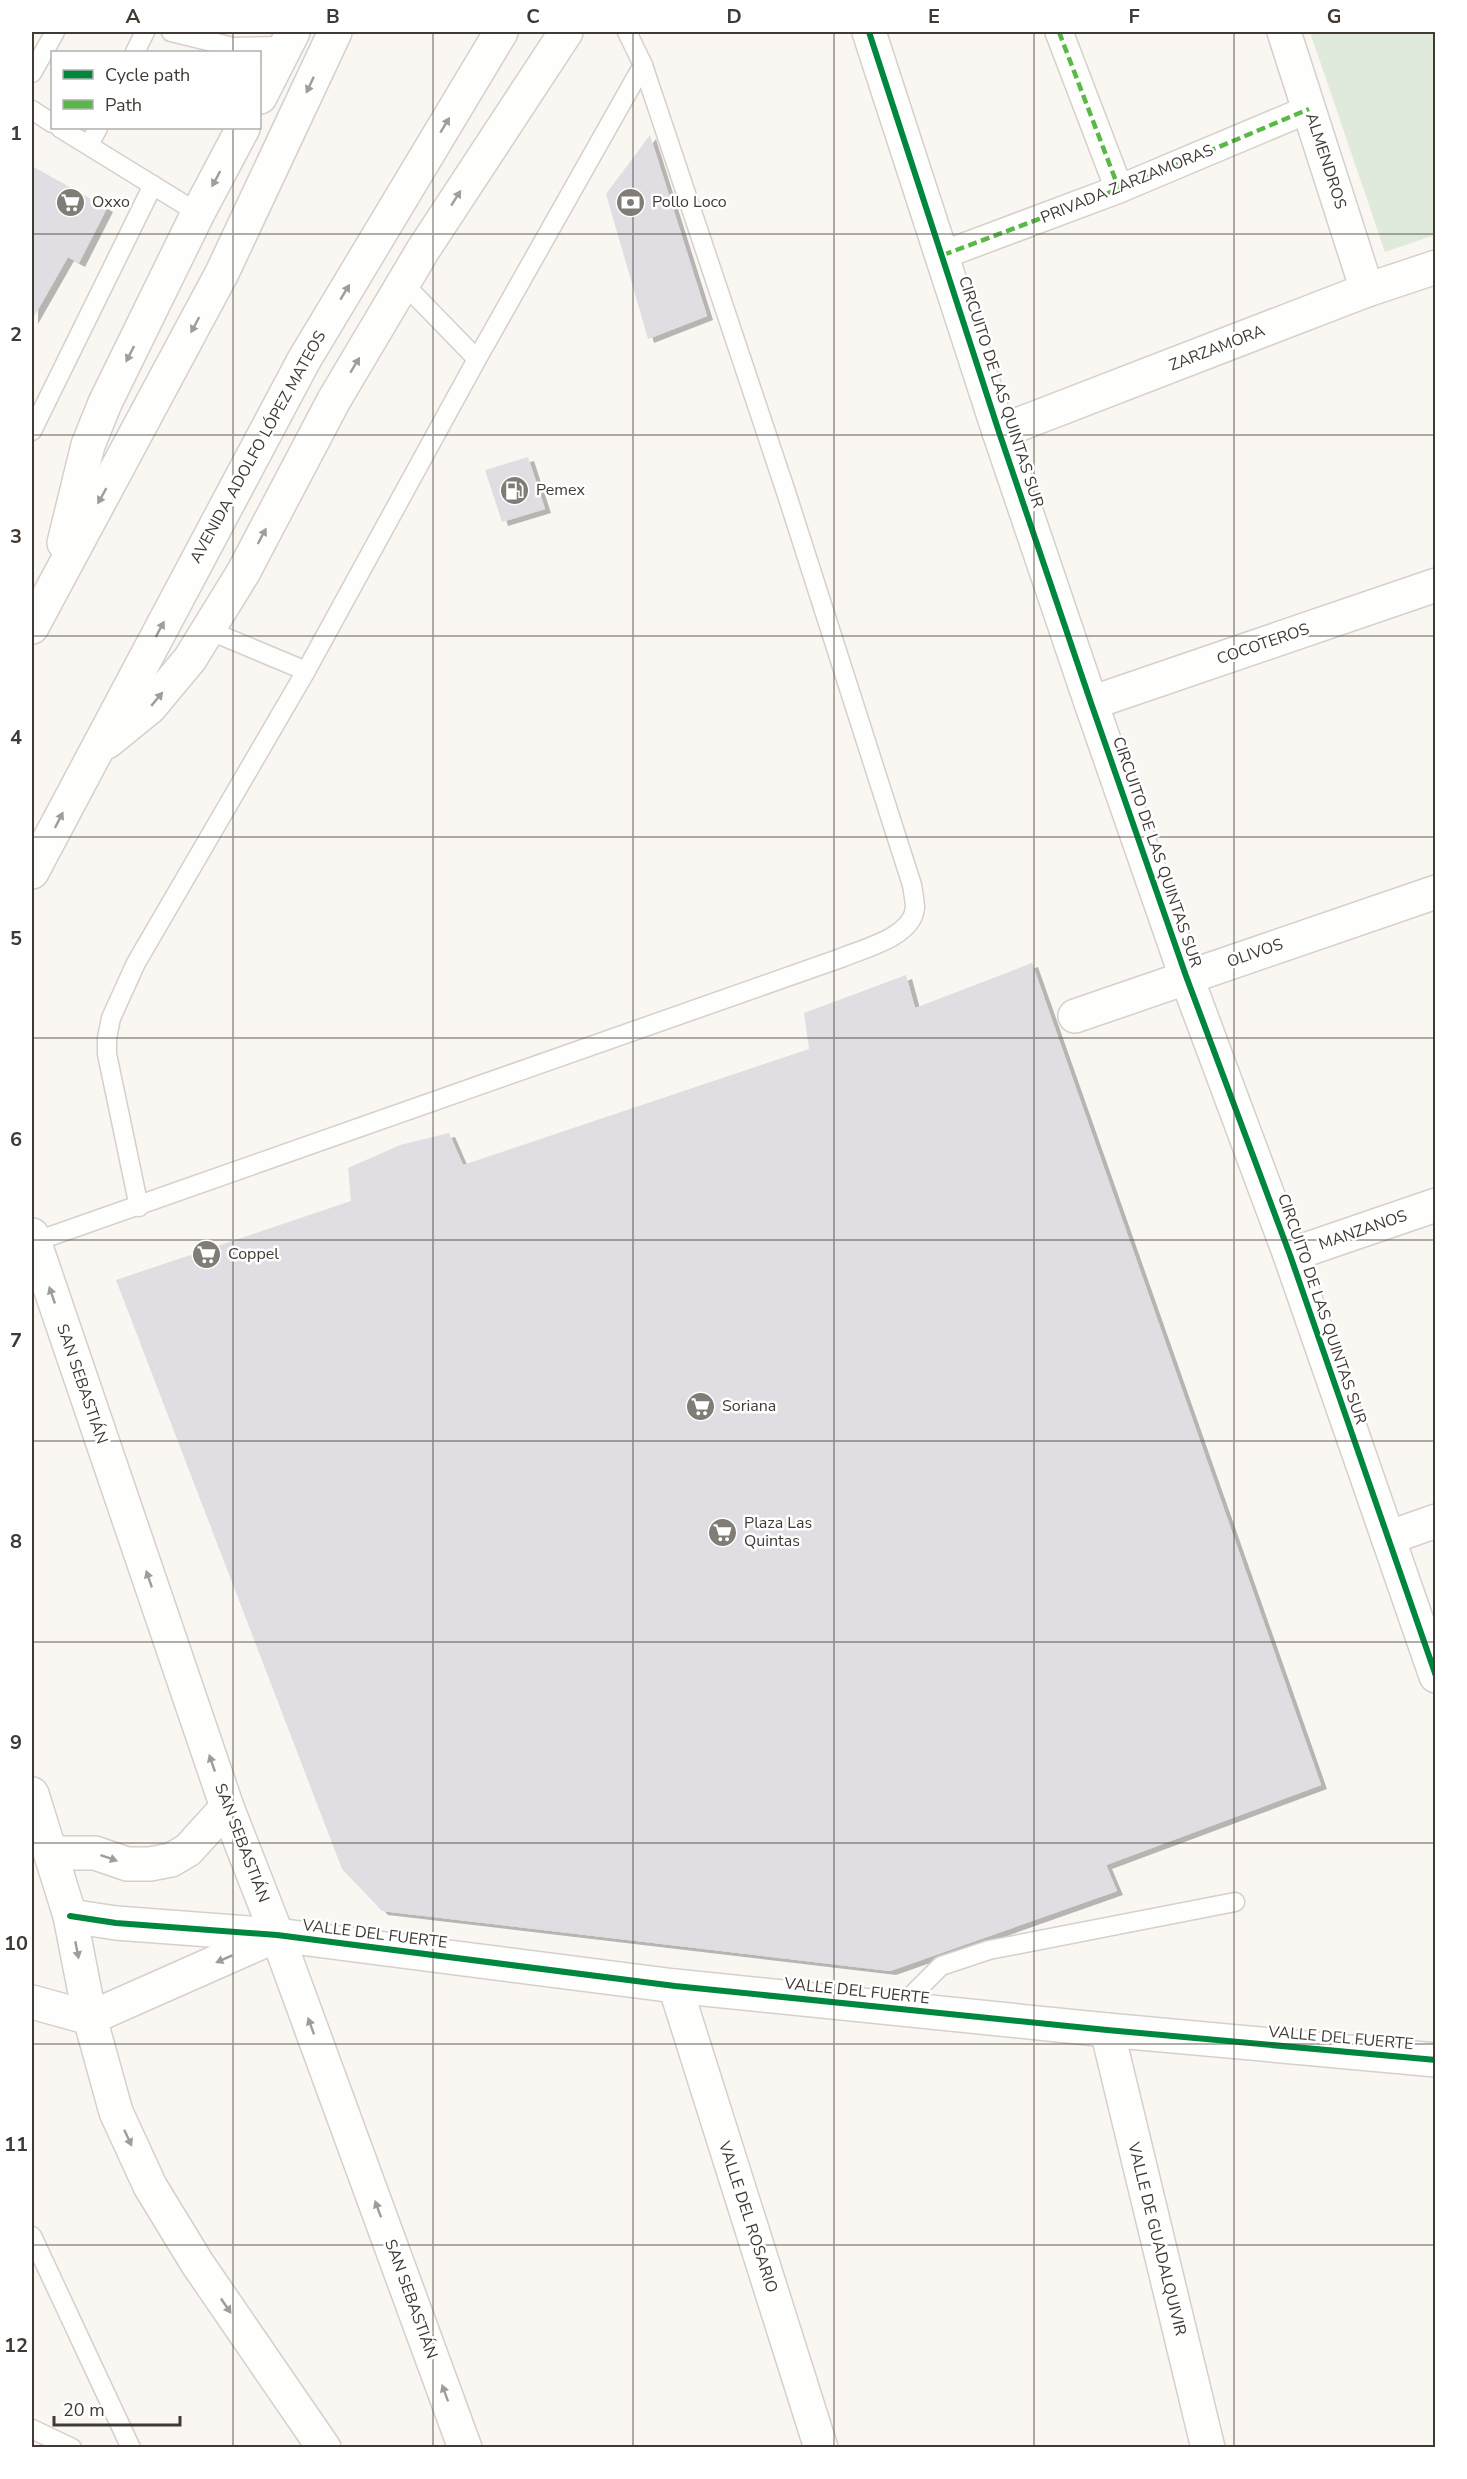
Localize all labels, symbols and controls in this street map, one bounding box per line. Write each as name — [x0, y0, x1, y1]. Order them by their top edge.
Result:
text: A — [126, 3, 141, 30]
text: B — [326, 3, 340, 30]
text: C — [526, 3, 540, 30]
text: D — [726, 3, 742, 30]
text: E — [928, 3, 940, 30]
text: F — [1128, 3, 1140, 30]
text: G — [1327, 3, 1341, 30]
legend — [51, 51, 261, 129]
text: Cycle path — [105, 63, 190, 87]
one-way arrow — [305, 76, 315, 94]
text: Path — [105, 93, 142, 117]
street label: ALMENDROS — [1300, 110, 1352, 212]
one-way arrow — [440, 116, 450, 133]
text: 1 — [10, 120, 22, 147]
street label: PRIVADA ZARZAMORAS — [1037, 139, 1217, 229]
one-way arrow — [211, 171, 221, 188]
supermarket icon: Oxxo — [55, 186, 87, 218]
bank icon: Pollo Loco — [615, 186, 647, 218]
one-way arrow — [450, 190, 461, 206]
place label: Oxxo — [92, 191, 130, 213]
place label: Pollo Loco — [652, 191, 727, 213]
street label: CIRCUITO DE LAS QUINTAS SUR — [953, 273, 1049, 511]
one-way arrow — [339, 284, 350, 300]
one-way arrow — [190, 316, 200, 333]
street label: ZARZAMORA — [1166, 320, 1268, 376]
text: 2 — [10, 321, 22, 348]
street label: AVENIDA ADOLFO LÓPEZ MATEOS — [185, 327, 331, 567]
one-way arrow — [126, 346, 135, 363]
one-way arrow — [350, 357, 361, 373]
fuel station icon: Pemex — [499, 474, 531, 506]
place label: Pemex — [536, 479, 585, 501]
one-way arrow — [96, 488, 107, 504]
text: 3 — [10, 523, 22, 550]
one-way arrow — [257, 527, 267, 544]
street label: COCOTEROS — [1214, 618, 1312, 670]
one-way arrow — [155, 620, 165, 637]
one-way arrow — [150, 691, 163, 707]
text: 4 — [10, 724, 22, 751]
street label: CIRCUITO DE LAS QUINTAS SUR — [1107, 734, 1207, 970]
one-way arrow — [54, 811, 64, 828]
text: 5 — [10, 925, 22, 952]
street label: OLIVOS — [1224, 933, 1286, 973]
text: 6 — [10, 1126, 22, 1153]
street label: CIRCUITO DE LAS QUINTAS SUR — [1272, 1191, 1372, 1427]
street label: MANZANOS — [1316, 1205, 1410, 1255]
supermarket icon: Coppel — [191, 1238, 223, 1270]
place label: Coppel — [228, 1243, 279, 1265]
one-way arrow — [46, 1286, 56, 1304]
street label: SAN SEBASTIÁN — [51, 1321, 113, 1447]
text: 7 — [10, 1327, 22, 1354]
supermarket icon: Soriana — [685, 1390, 717, 1422]
place label: Soriana — [722, 1395, 776, 1417]
place label: Plaza Las Quintas — [744, 1512, 812, 1552]
supermarket icon: Plaza Las Quintas — [707, 1516, 739, 1548]
text: 8 — [10, 1528, 22, 1555]
one-way arrow — [143, 1570, 153, 1588]
text: 9 — [10, 1729, 22, 1756]
one-way arrow — [206, 1754, 216, 1772]
street label: SAN SEBASTIÁN — [209, 1780, 275, 1906]
one-way arrow — [100, 1853, 118, 1863]
street label: VALLE DEL FUERTE — [300, 1914, 449, 1954]
text: 10 — [4, 1930, 28, 1957]
one-way arrow — [73, 1941, 82, 1960]
one-way arrow — [215, 1955, 233, 1964]
street label: VALLE DEL FUERTE — [782, 1972, 931, 2010]
one-way arrow — [305, 2017, 315, 2035]
street label: VALLE DEL FUERTE — [1266, 2021, 1415, 2055]
one-way arrow — [124, 2129, 134, 2147]
text: 11 — [4, 2131, 28, 2158]
street label: VALLE DEL ROSARIO — [713, 2137, 783, 2296]
street label: VALLE DE GUADALQUIVIR — [1122, 2139, 1192, 2338]
one-way arrow — [372, 2200, 382, 2218]
street label: SAN SEBASTIÁN — [379, 2236, 443, 2362]
one-way arrow — [221, 2298, 232, 2314]
text: 12 — [4, 2332, 28, 2359]
one-way arrow — [439, 2383, 449, 2401]
scale bar — [54, 2389, 180, 2427]
text: 20 m — [63, 2398, 105, 2422]

